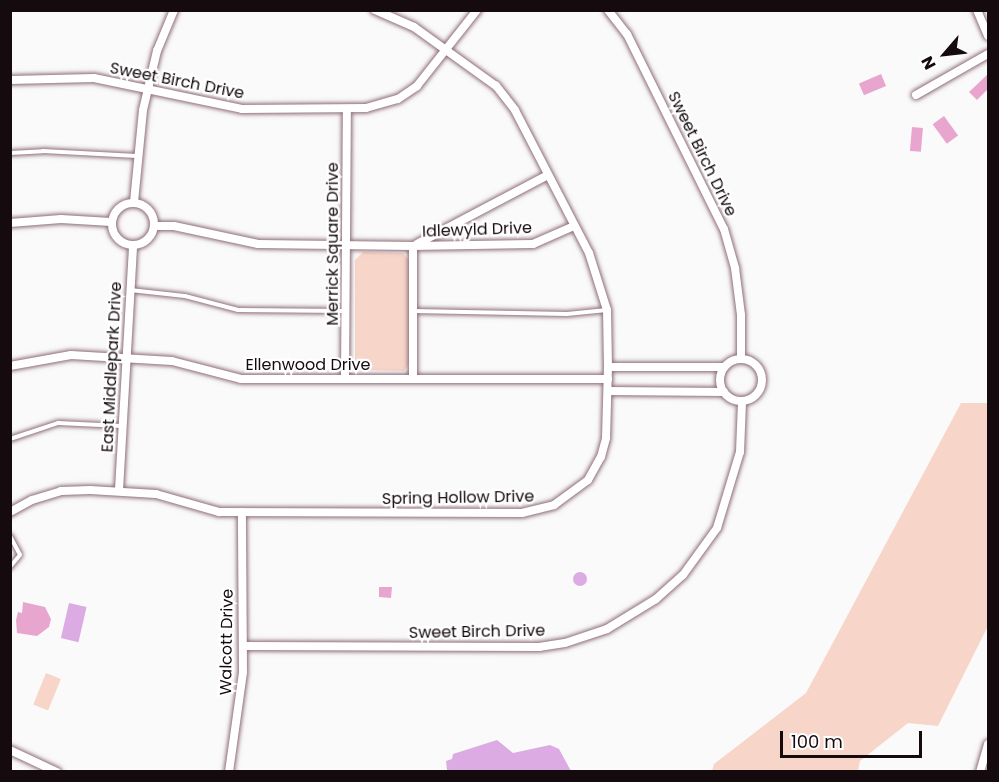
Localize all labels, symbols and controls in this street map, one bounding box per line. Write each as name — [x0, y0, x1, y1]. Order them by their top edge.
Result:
north arrow — [915, 24, 975, 84]
text: N — [916, 52, 942, 73]
street label: Sweet Birch Drive — [108, 59, 246, 103]
street label: Sweet Birch Drive — [663, 88, 741, 220]
street label: Merrick Square Drive — [323, 162, 343, 326]
street label: Idlewyld Drive — [422, 218, 532, 242]
street label: East Middlepark Drive — [98, 281, 126, 453]
street label: Ellenwood Drive — [245, 355, 371, 375]
street label: Spring Hollow Drive — [382, 487, 534, 509]
street label: Walcott Drive — [216, 589, 238, 695]
street label: Sweet Birch Drive — [409, 621, 545, 643]
scale bar — [783, 719, 926, 757]
text: 100 m — [791, 729, 843, 754]

